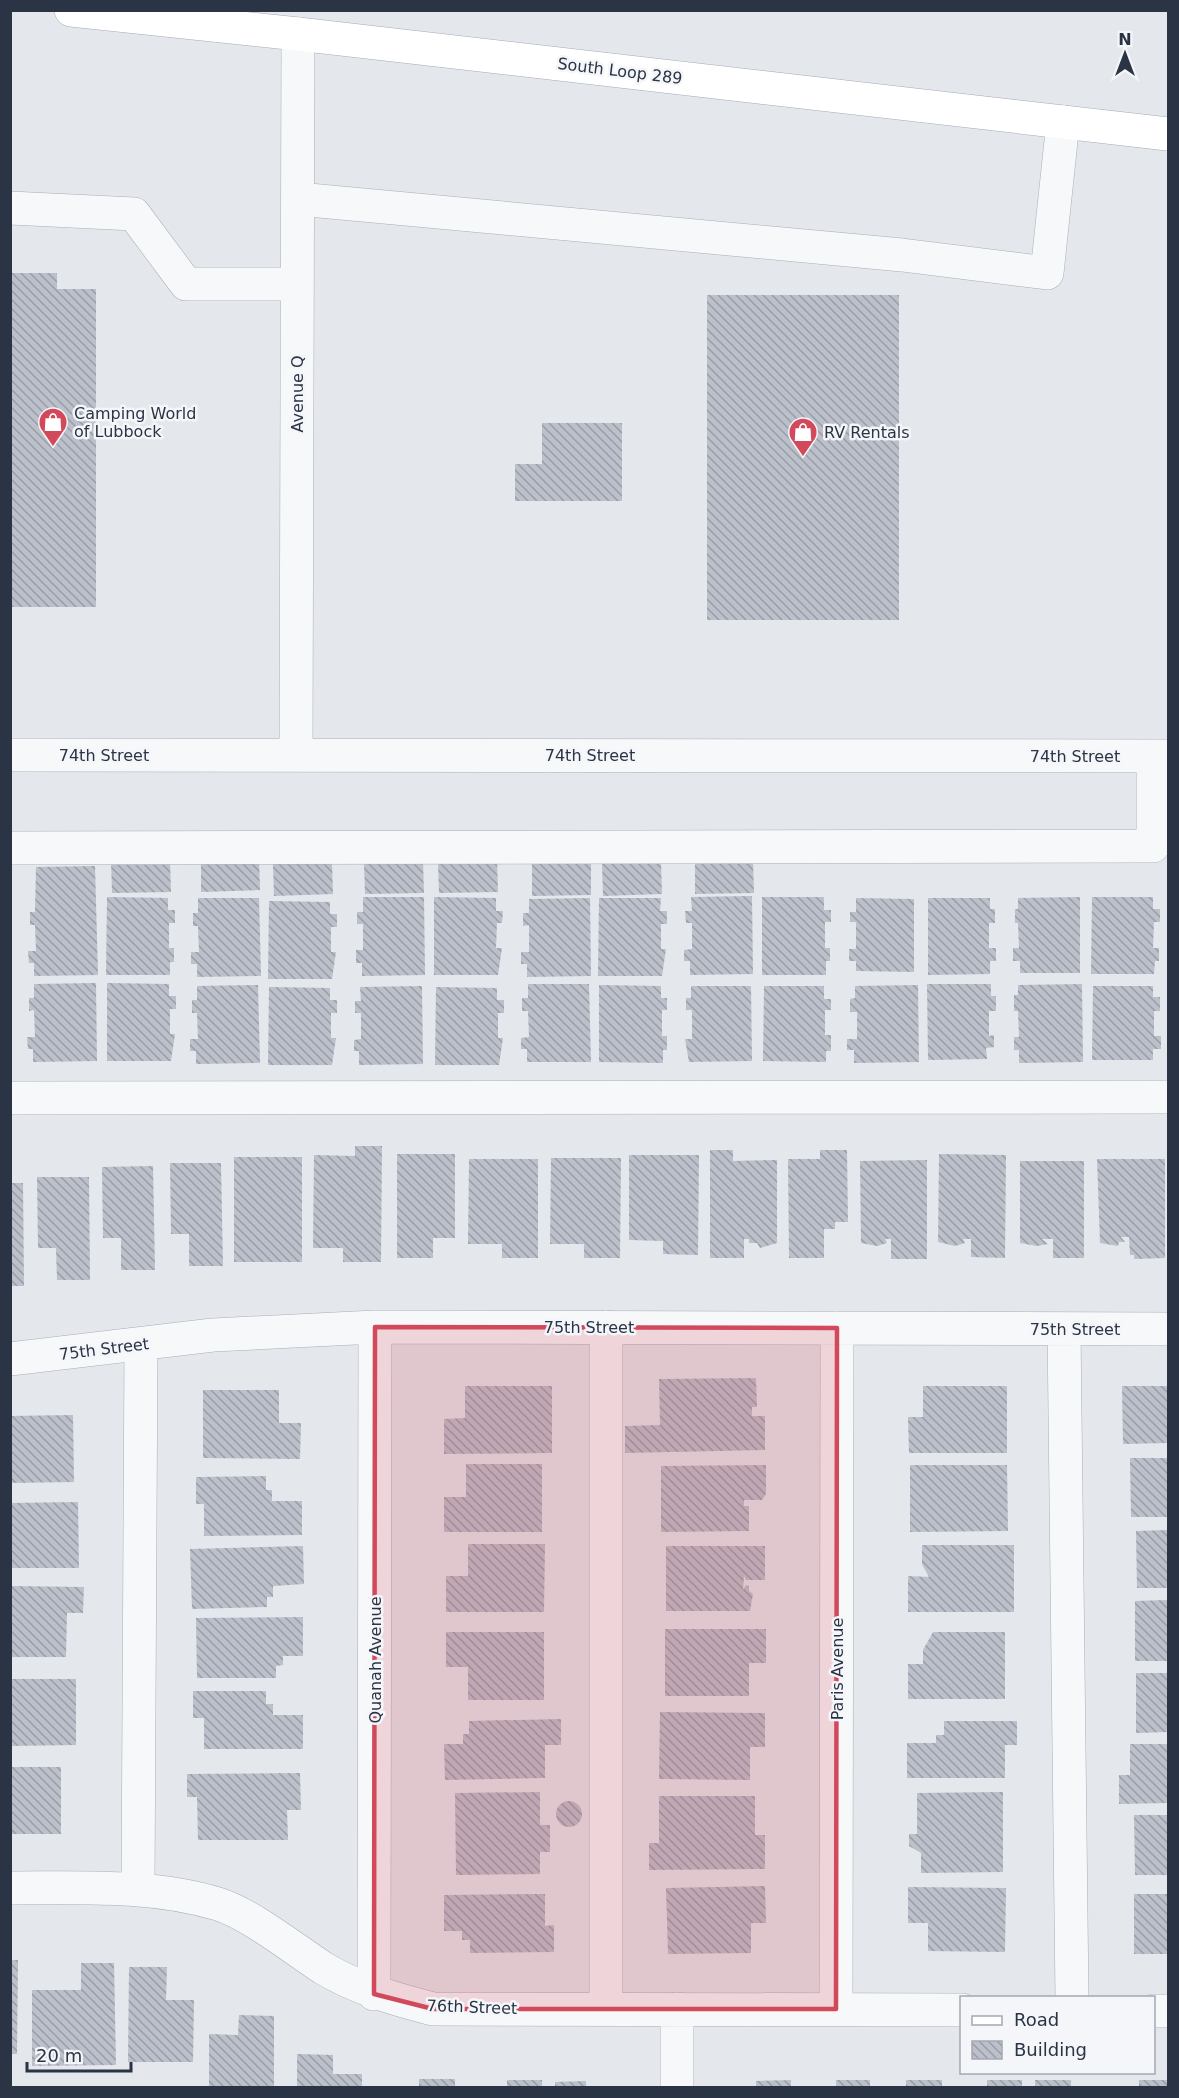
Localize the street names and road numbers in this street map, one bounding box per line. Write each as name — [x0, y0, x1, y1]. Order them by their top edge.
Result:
street label: South Loop 289 — [557, 54, 683, 88]
street label: Avenue Q — [288, 355, 307, 433]
street label: 74th Street — [59, 746, 149, 765]
street label: 74th Street — [545, 746, 635, 765]
street label: 74th Street — [1030, 747, 1120, 766]
street label: 75th Street — [544, 1318, 634, 1337]
street label: 75th Street — [1030, 1320, 1120, 1339]
street label: 75th Street — [58, 1334, 150, 1364]
street label: Quanah Avenue — [366, 1596, 385, 1724]
street label: Paris Avenue — [828, 1618, 847, 1720]
street label: 76th Street — [426, 1996, 518, 2018]

